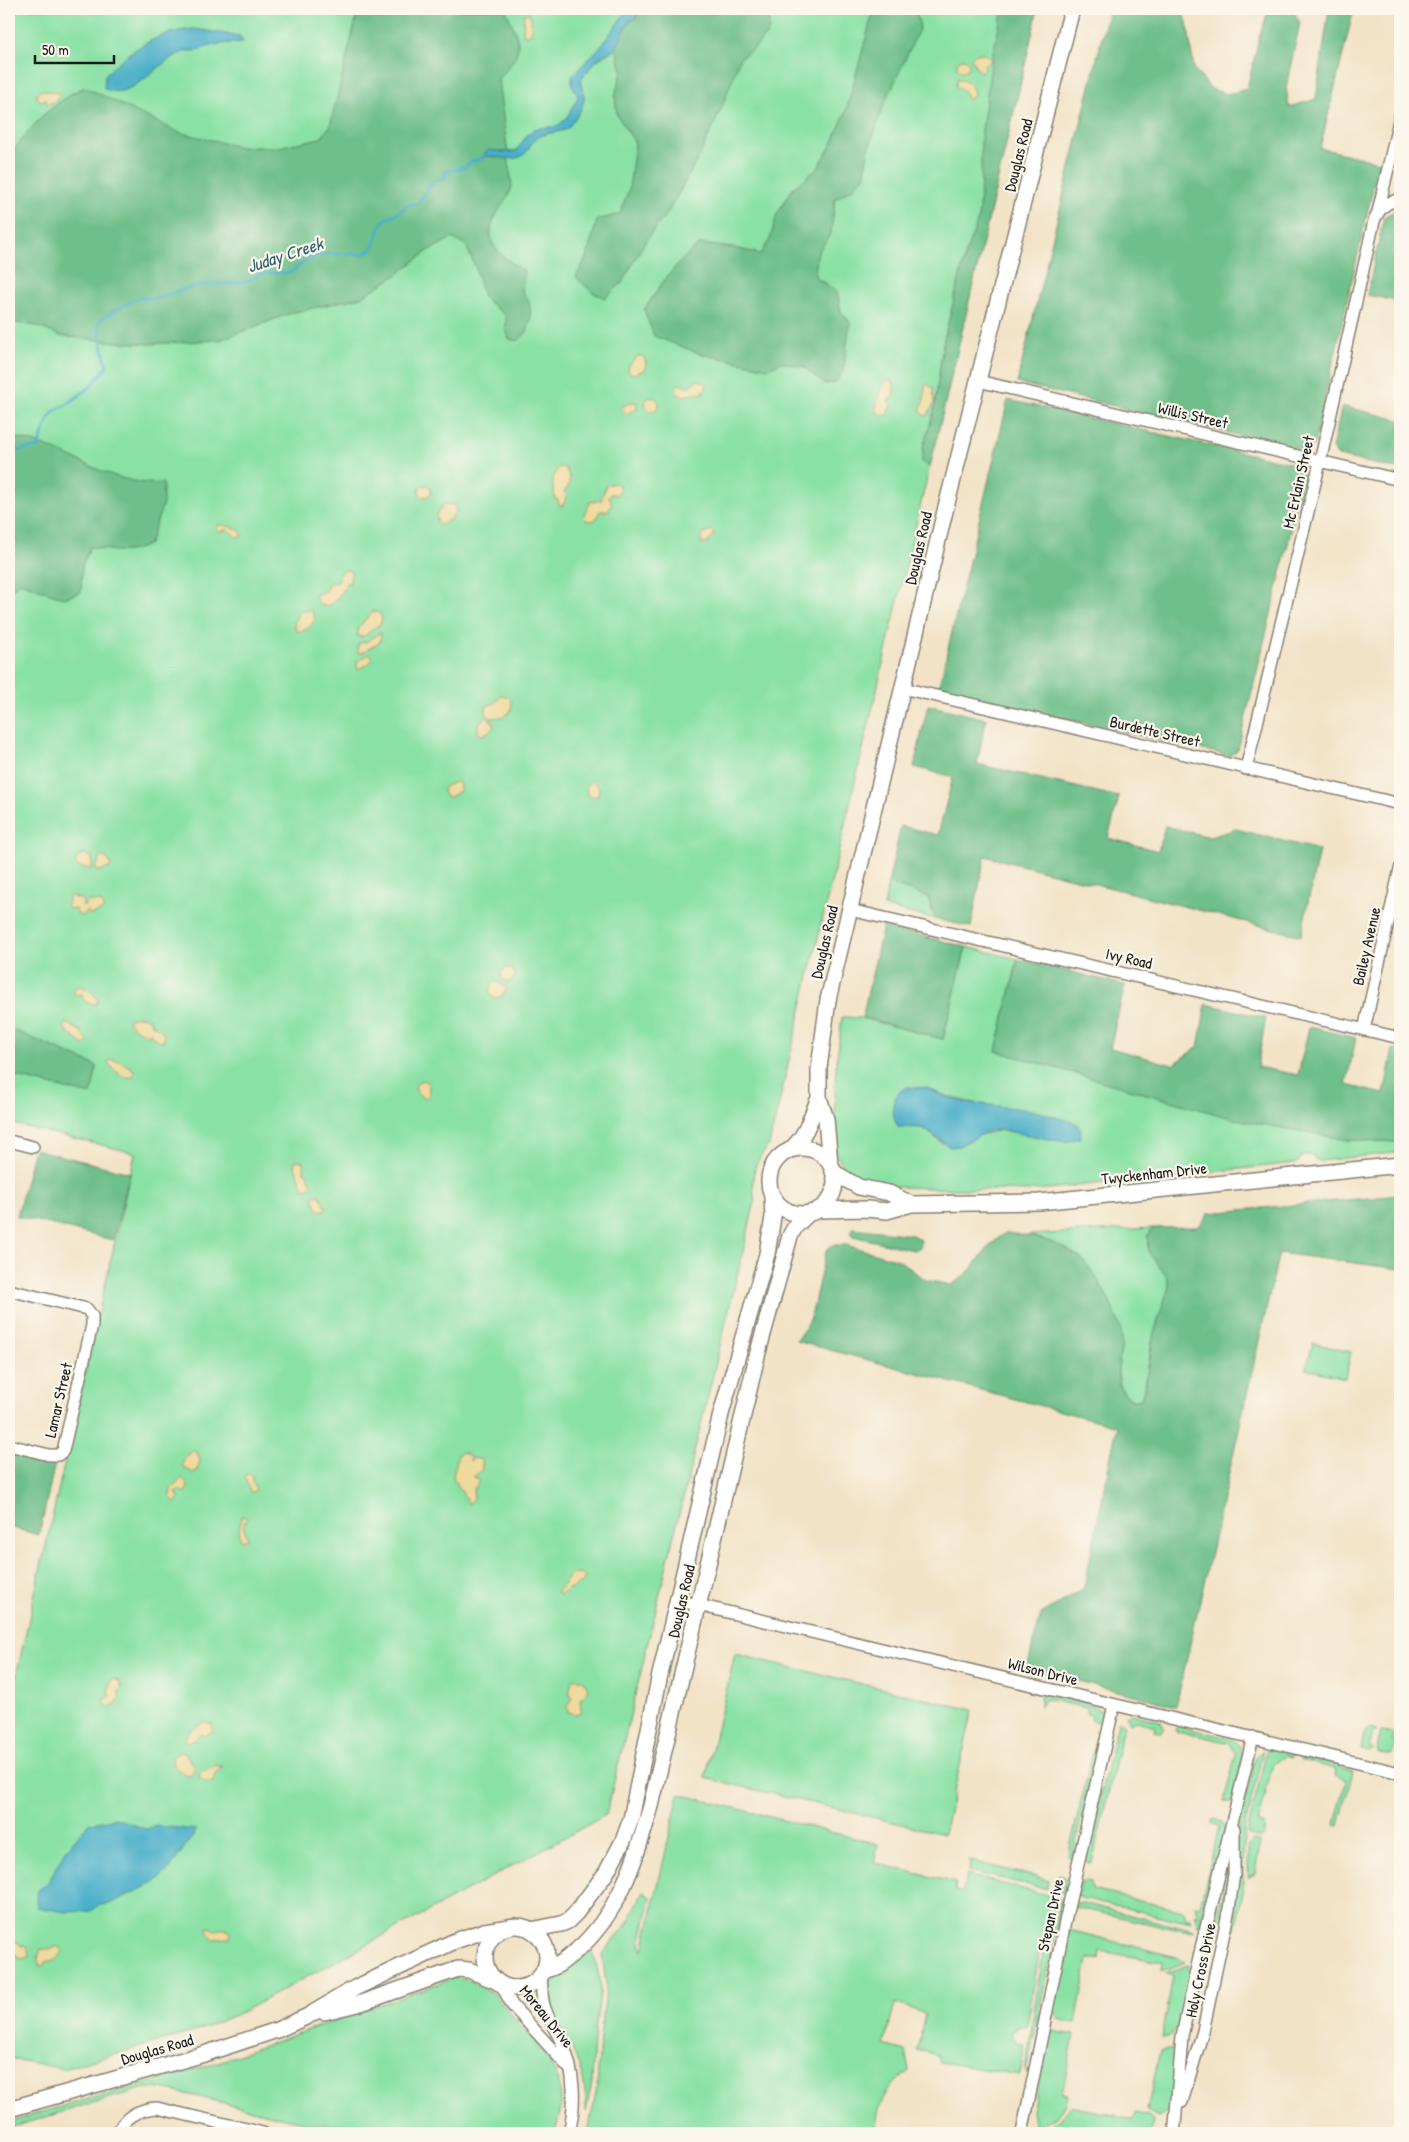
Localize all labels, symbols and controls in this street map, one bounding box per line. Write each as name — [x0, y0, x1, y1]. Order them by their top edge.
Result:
scale bar — [35, 32, 114, 64]
text: 50 m — [42, 39, 69, 60]
street label: Douglas Road — [998, 116, 1038, 194]
water label: Juday Creek — [244, 230, 327, 279]
street label: Willis Street — [1156, 396, 1231, 434]
street label: Mc Erlain Street — [1277, 433, 1320, 531]
street label: Douglas Road — [899, 509, 937, 587]
street label: Burdette Street — [1108, 710, 1203, 752]
street label: Douglas Road — [805, 903, 843, 981]
street label: Bailey Avenue — [1346, 904, 1386, 987]
street label: Ivy Road — [1104, 942, 1154, 974]
street label: Twyckenham Drive — [1100, 1156, 1208, 1189]
street label: Lamar Street — [39, 1360, 77, 1440]
street label: Douglas Road — [662, 1562, 700, 1640]
street label: Wilson Drive — [1006, 1652, 1081, 1690]
street label: Stepan Drive — [1032, 1876, 1069, 1953]
street label: Holy Cross Drive — [1179, 1920, 1221, 2019]
street label: Moreau Drive — [515, 1980, 580, 2053]
street label: Douglas Road — [118, 2028, 196, 2070]

